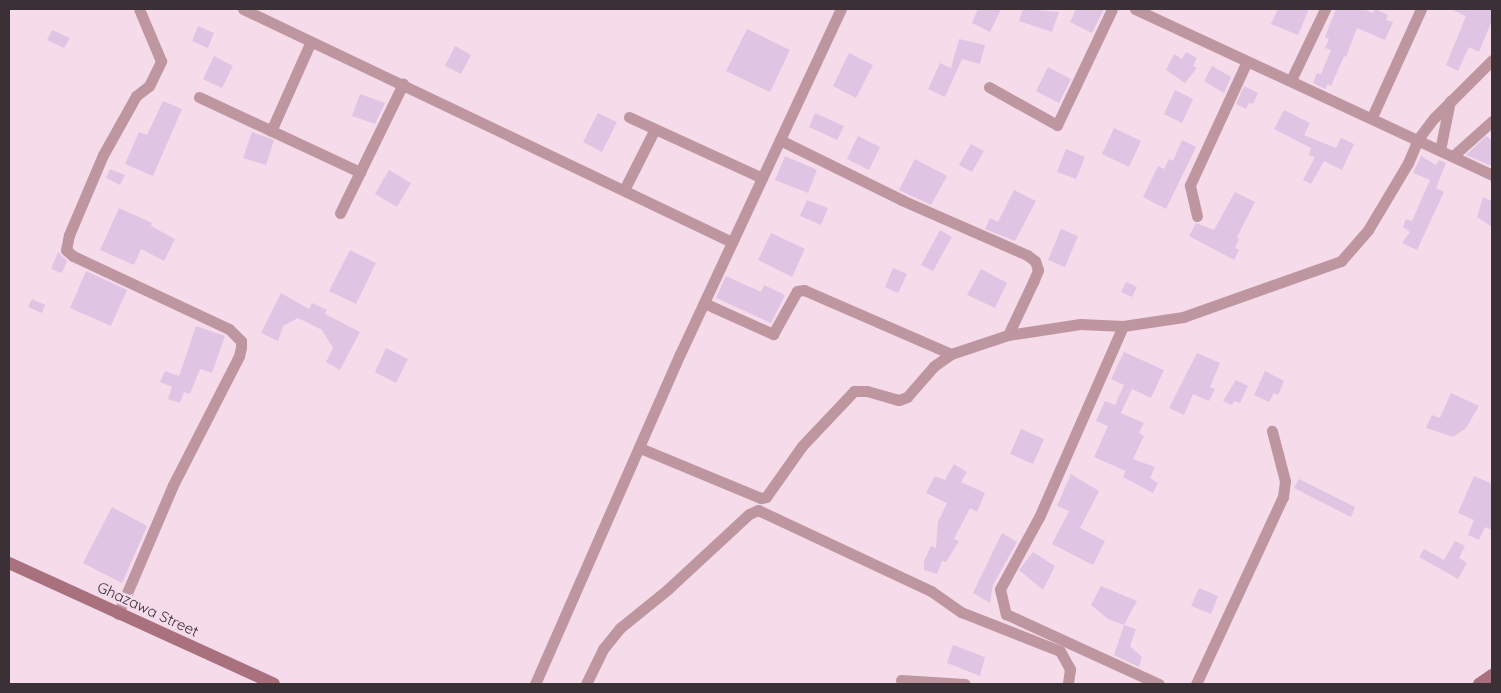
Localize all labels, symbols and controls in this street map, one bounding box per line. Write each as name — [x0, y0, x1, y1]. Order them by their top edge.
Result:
street label: Ghazawa Street — [94, 578, 202, 640]

